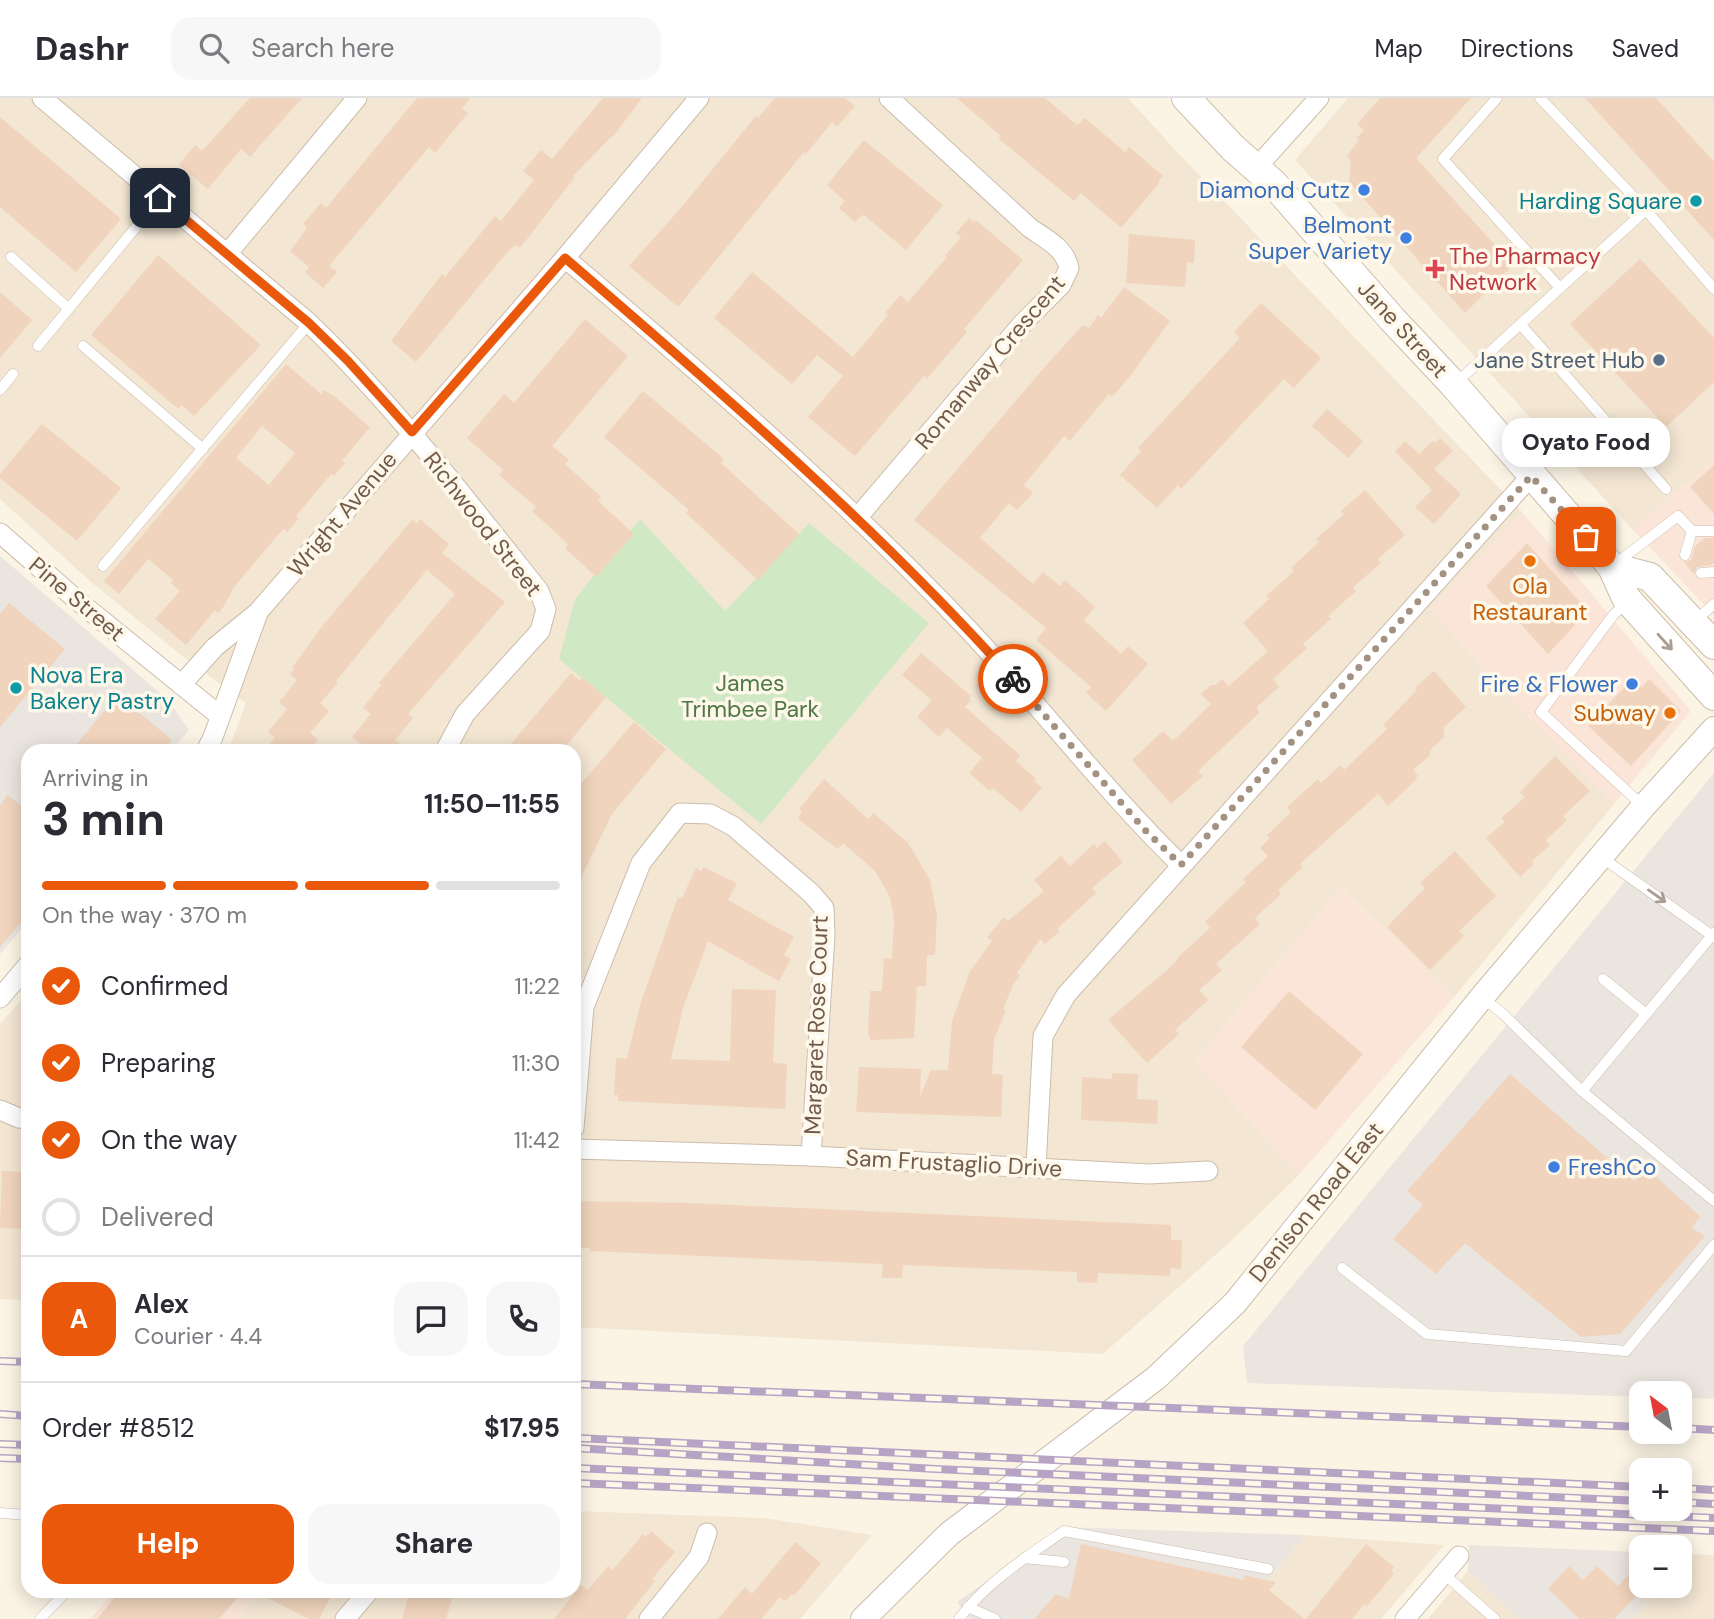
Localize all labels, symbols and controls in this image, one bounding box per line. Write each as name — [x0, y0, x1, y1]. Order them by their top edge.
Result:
search box — [171, 17, 661, 80]
text: Dashr — [35, 27, 129, 70]
icon: search — [195, 29, 233, 67]
text: Search here — [251, 31, 395, 65]
text: Map — [1375, 33, 1423, 64]
text: Directions — [1461, 33, 1574, 64]
text: Saved — [1612, 33, 1679, 64]
pin — [130, 168, 190, 228]
place label: Diamond Cutz — [1199, 175, 1350, 205]
icon: home — [141, 179, 179, 217]
marker: Diamond Cutz — [1356, 182, 1372, 198]
place label: Harding Square — [1519, 186, 1682, 216]
marker: Harding Square — [1688, 193, 1704, 209]
place label: Belmont Super Variety — [1248, 210, 1392, 266]
marker: Belmont Super Variety — [1398, 230, 1414, 246]
place label: The Pharmacy Network — [1449, 241, 1601, 297]
marker: The Pharmacy Network — [1427, 261, 1443, 277]
street label: Romanway Crescent — [908, 269, 1072, 455]
street label: Jane Street — [1351, 274, 1455, 384]
place label: Jane Street Hub — [1474, 345, 1645, 375]
marker: Jane Street Hub — [1651, 352, 1667, 368]
callout: Oyato Food — [1502, 418, 1670, 467]
text: Oyato Food — [1522, 427, 1650, 457]
street label: Wright Avenue — [281, 445, 403, 583]
street label: Richwood Street — [417, 446, 549, 602]
pin — [1556, 507, 1616, 567]
icon: bag — [1567, 518, 1605, 556]
street label: Pine Street — [23, 550, 131, 648]
marker: Ola Restaurant — [1522, 553, 1538, 569]
place label: Ola Restaurant — [1472, 571, 1588, 627]
one-way arrow — [1657, 633, 1673, 651]
courier — [978, 644, 1048, 714]
place label: Nova Era Bakery Pastry — [30, 660, 175, 716]
icon: bike — [994, 660, 1032, 698]
park label: James Trimbee Park — [681, 668, 819, 724]
place label: Fire & Flower — [1481, 669, 1618, 699]
marker: Fire & Flower — [1624, 676, 1640, 692]
marker: Nova Era Bakery Pastry — [8, 680, 24, 696]
place label: Subway — [1573, 698, 1656, 728]
marker: Subway — [1662, 705, 1678, 721]
text: Arriving in — [42, 763, 148, 793]
text: 11:50–11:55 — [424, 787, 560, 821]
text: 3 min — [42, 789, 165, 849]
one-way arrow — [1647, 889, 1666, 903]
text: On the way · 370 m — [42, 900, 247, 930]
street label: Margaret Rose Court — [797, 915, 835, 1135]
icon: check — [42, 967, 80, 1005]
text: Confirmed — [101, 969, 228, 1003]
text: 11:22 — [515, 971, 560, 1001]
icon: check — [42, 1044, 80, 1082]
text: Preparing — [101, 1046, 216, 1080]
text: 11:30 — [512, 1048, 560, 1078]
street label: Denison Road East — [1242, 1116, 1390, 1288]
icon: check — [42, 1121, 80, 1159]
text: On the way — [101, 1123, 237, 1157]
text: 11:42 — [514, 1125, 560, 1155]
street label: Sam Frustaglio Drive — [845, 1142, 1063, 1184]
place label: FreshCo — [1568, 1152, 1656, 1182]
marker: FreshCo — [1546, 1159, 1562, 1175]
text: Delivered — [101, 1200, 214, 1234]
button: chat — [394, 1282, 468, 1356]
button: phone — [486, 1282, 560, 1356]
text: Alex — [134, 1287, 189, 1321]
text: A — [70, 1302, 88, 1336]
text: Courier · 4.4 — [134, 1321, 262, 1351]
north arrow — [1629, 1381, 1692, 1444]
map controls — [1629, 1381, 1692, 1598]
text: Order #8512 — [42, 1411, 195, 1445]
text: $17.95 — [484, 1411, 560, 1445]
button: + — [1629, 1458, 1692, 1521]
button: Help — [42, 1504, 294, 1584]
button: Share — [308, 1504, 560, 1584]
button: − — [1629, 1535, 1692, 1598]

